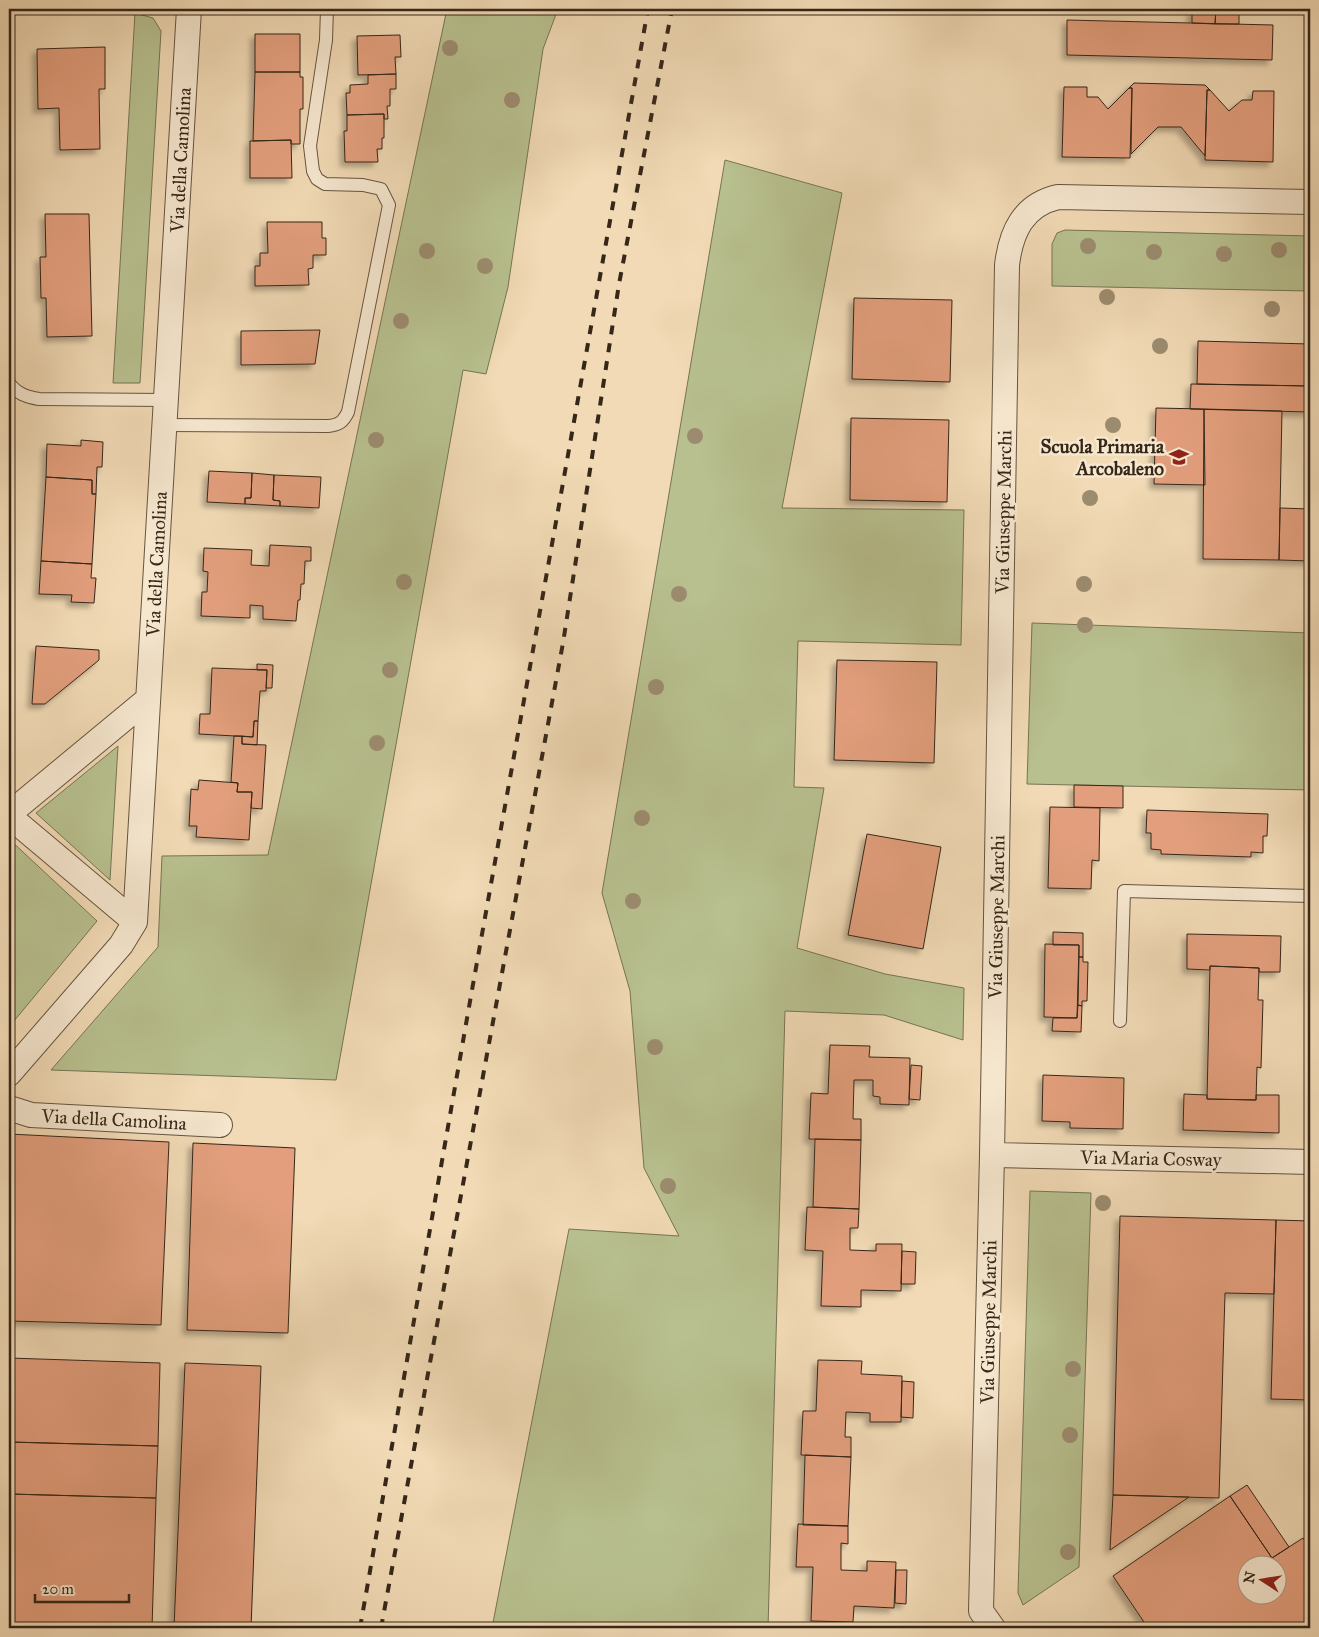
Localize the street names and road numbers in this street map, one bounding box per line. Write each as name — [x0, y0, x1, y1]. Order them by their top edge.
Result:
street label: Via della Camolina — [165, 86, 196, 234]
street label: Via Giuseppe Marchi — [991, 430, 1016, 595]
street label: Via della Camolina — [141, 490, 172, 638]
street label: Via Giuseppe Marchi — [984, 835, 1009, 1000]
street label: Via della Camolina — [40, 1104, 188, 1135]
street label: Via Maria Cosway — [1079, 1146, 1223, 1171]
street label: Via Giuseppe Marchi — [976, 1240, 1001, 1405]

